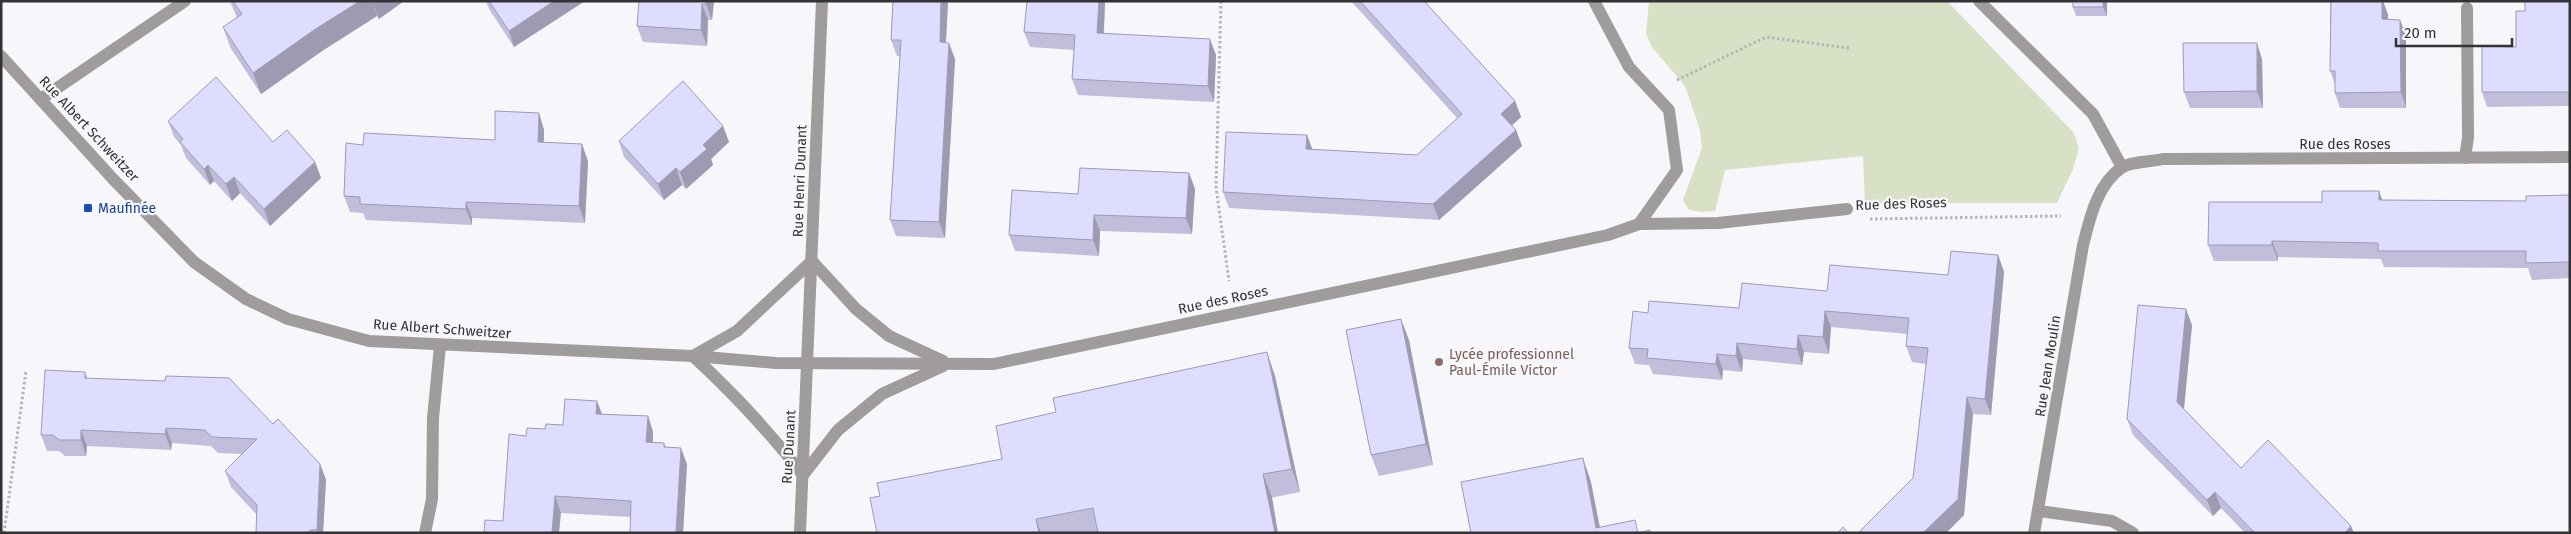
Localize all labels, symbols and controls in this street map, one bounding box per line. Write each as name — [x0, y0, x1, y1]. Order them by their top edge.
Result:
scale bar — [2396, 15, 2512, 47]
text: 20 m — [2404, 24, 2437, 42]
street label: Rue Albert Schweitzer — [36, 73, 143, 186]
street label: Rue Henri Dunant — [790, 123, 810, 238]
street label: Rue des Roses — [2299, 136, 2391, 153]
street label: Rue des Roses — [1855, 194, 1947, 214]
place label: Maufinée — [98, 200, 156, 217]
marker: Maufinée — [82, 202, 94, 214]
street label: Rue des Roses — [1177, 282, 1270, 318]
street label: Rue Jean Moulin — [2032, 314, 2064, 418]
street label: Rue Albert Schweitzer — [372, 316, 512, 342]
place label: Lycée professionnel Paul-Émile Victor — [1449, 346, 1574, 379]
marker: Lycée professionnel Paul-Émile Victor — [1433, 356, 1445, 368]
street label: Rue Dunant — [779, 409, 799, 484]

